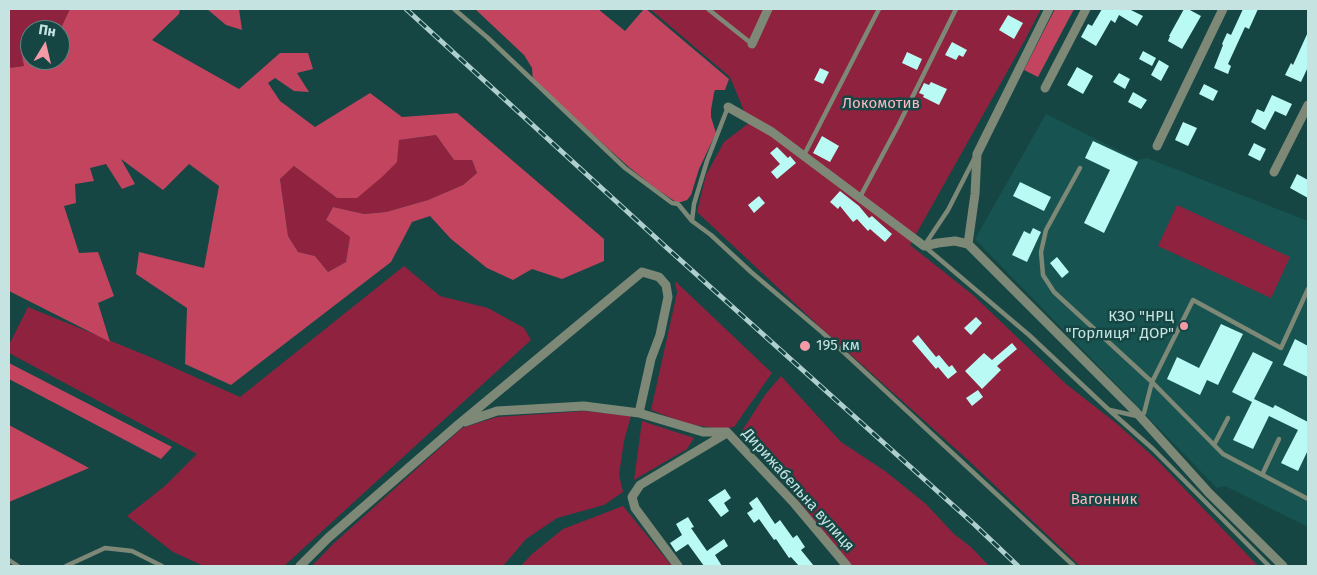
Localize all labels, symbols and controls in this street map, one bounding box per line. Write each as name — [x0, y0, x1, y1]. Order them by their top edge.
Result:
north arrow — [20, 20, 70, 70]
text: Пн — [37, 21, 57, 40]
park label: Локомотив — [842, 95, 920, 113]
place label: КЗО "НРЦ "Горлиця" ДОР" — [1065, 308, 1174, 343]
marker: КЗО "НРЦ "Горлиця" ДОР" — [1178, 320, 1190, 332]
place label: 195 км — [816, 337, 860, 355]
marker: 195 км — [798, 339, 812, 353]
street label: Дирижабельна вулиця — [738, 425, 858, 555]
park label: Вагонник — [1071, 491, 1137, 509]

